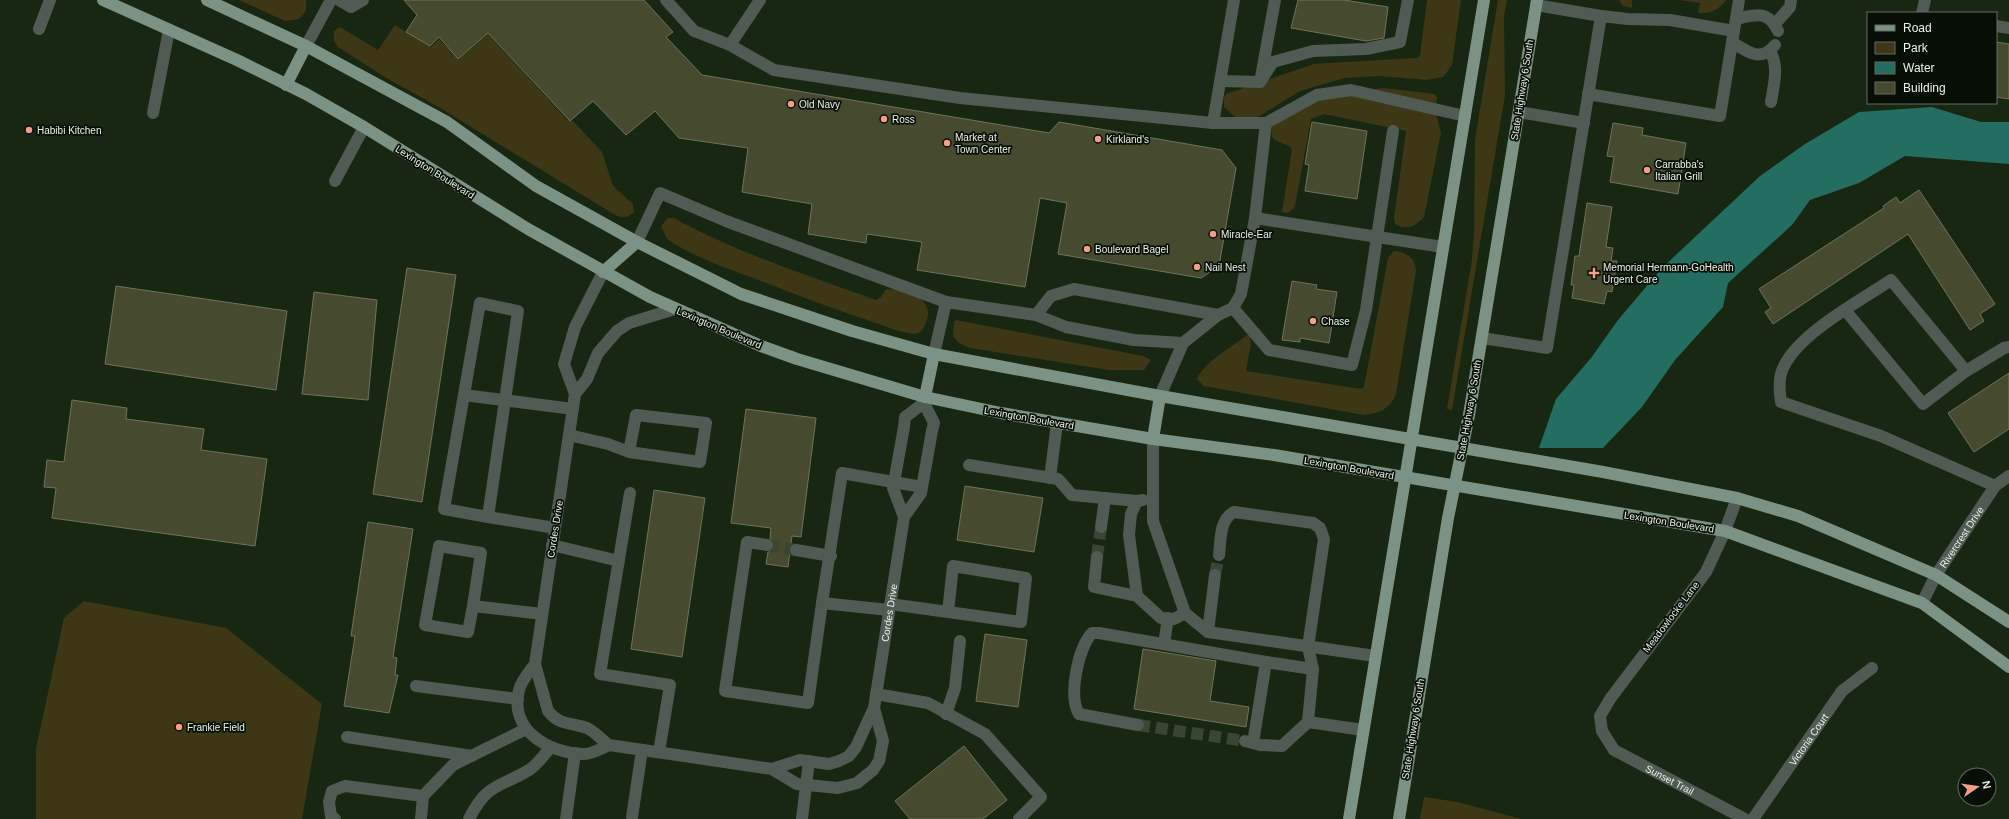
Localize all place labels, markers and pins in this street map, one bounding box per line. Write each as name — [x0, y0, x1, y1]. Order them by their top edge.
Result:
marker: Old Navy — [786, 99, 796, 109]
place label: Old Navy — [799, 99, 840, 110]
marker: Ross — [879, 114, 889, 124]
place label: Ross — [892, 114, 915, 125]
marker: Habibi Kitchen — [24, 125, 34, 135]
place label: Habibi Kitchen — [37, 125, 101, 136]
place label: Market at Town Center — [955, 132, 1012, 155]
marker: Kirkland's — [1093, 134, 1103, 144]
place label: Kirkland's — [1106, 134, 1149, 145]
marker: Market at Town Center — [942, 138, 952, 148]
place label: Carrabba's Italian Grill — [1655, 159, 1704, 182]
marker: Carrabba's Italian Grill — [1642, 165, 1652, 175]
marker: Miracle-Ear — [1208, 229, 1218, 239]
place label: Miracle-Ear — [1221, 229, 1273, 240]
marker: Boulevard Bagel — [1082, 244, 1092, 254]
place label: Boulevard Bagel — [1095, 244, 1168, 255]
marker: Nail Nest — [1192, 262, 1202, 272]
place label: Nail Nest — [1205, 262, 1246, 273]
place label: Memorial Hermann-GoHealth Urgent Care — [1603, 262, 1734, 285]
marker: Memorial Hermann-GoHealth Urgent Care — [1588, 267, 1600, 279]
marker: Chase — [1308, 316, 1318, 326]
place label: Chase — [1321, 316, 1350, 327]
marker: Frankie Field — [174, 722, 184, 732]
place label: Frankie Field — [187, 722, 245, 733]

